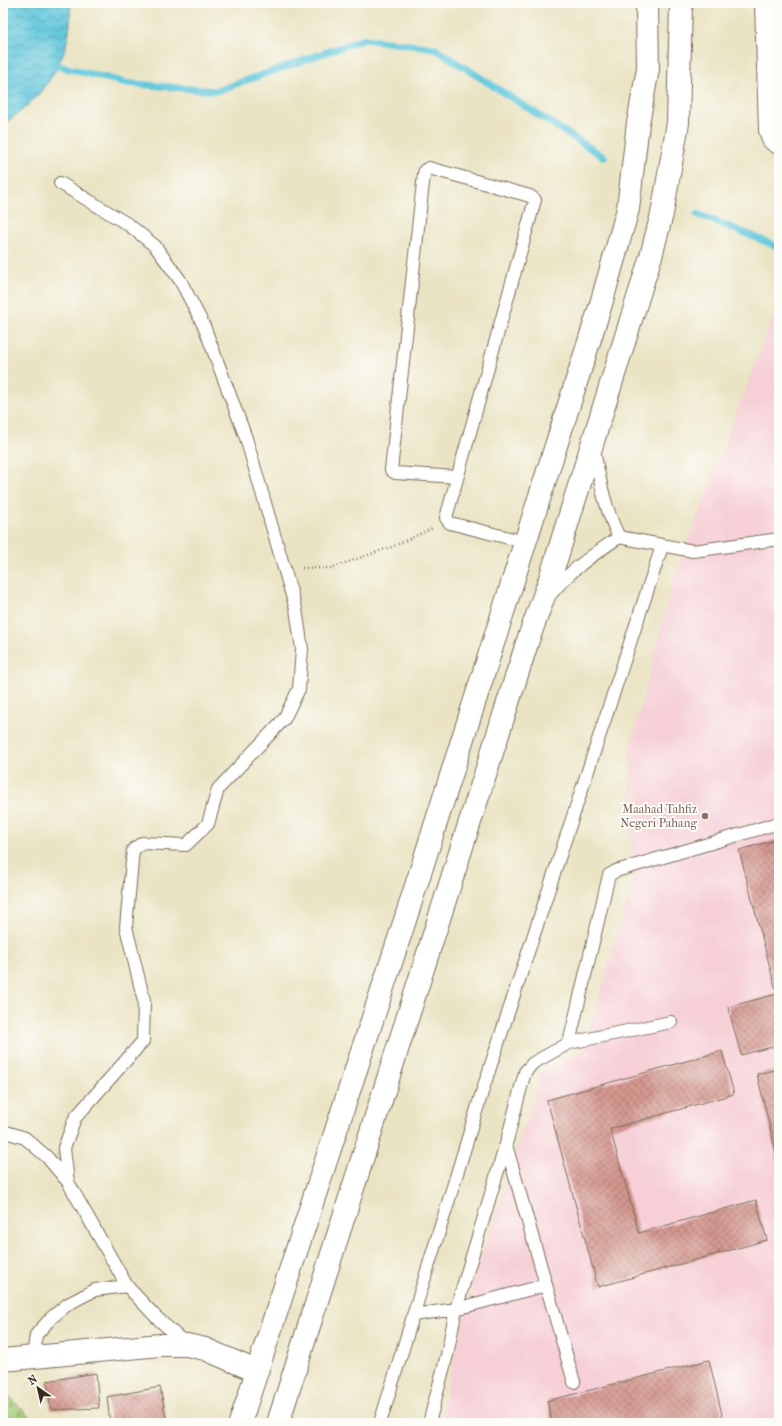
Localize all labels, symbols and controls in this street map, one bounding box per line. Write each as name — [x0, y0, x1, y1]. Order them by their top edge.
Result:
place label: Maahad Tahfiz Negeri Pahang — [620, 802, 698, 830]
marker: Maahad Tahfiz Negeri Pahang — [700, 811, 710, 821]
north arrow — [18, 1368, 58, 1408]
text: N — [26, 1372, 40, 1388]

